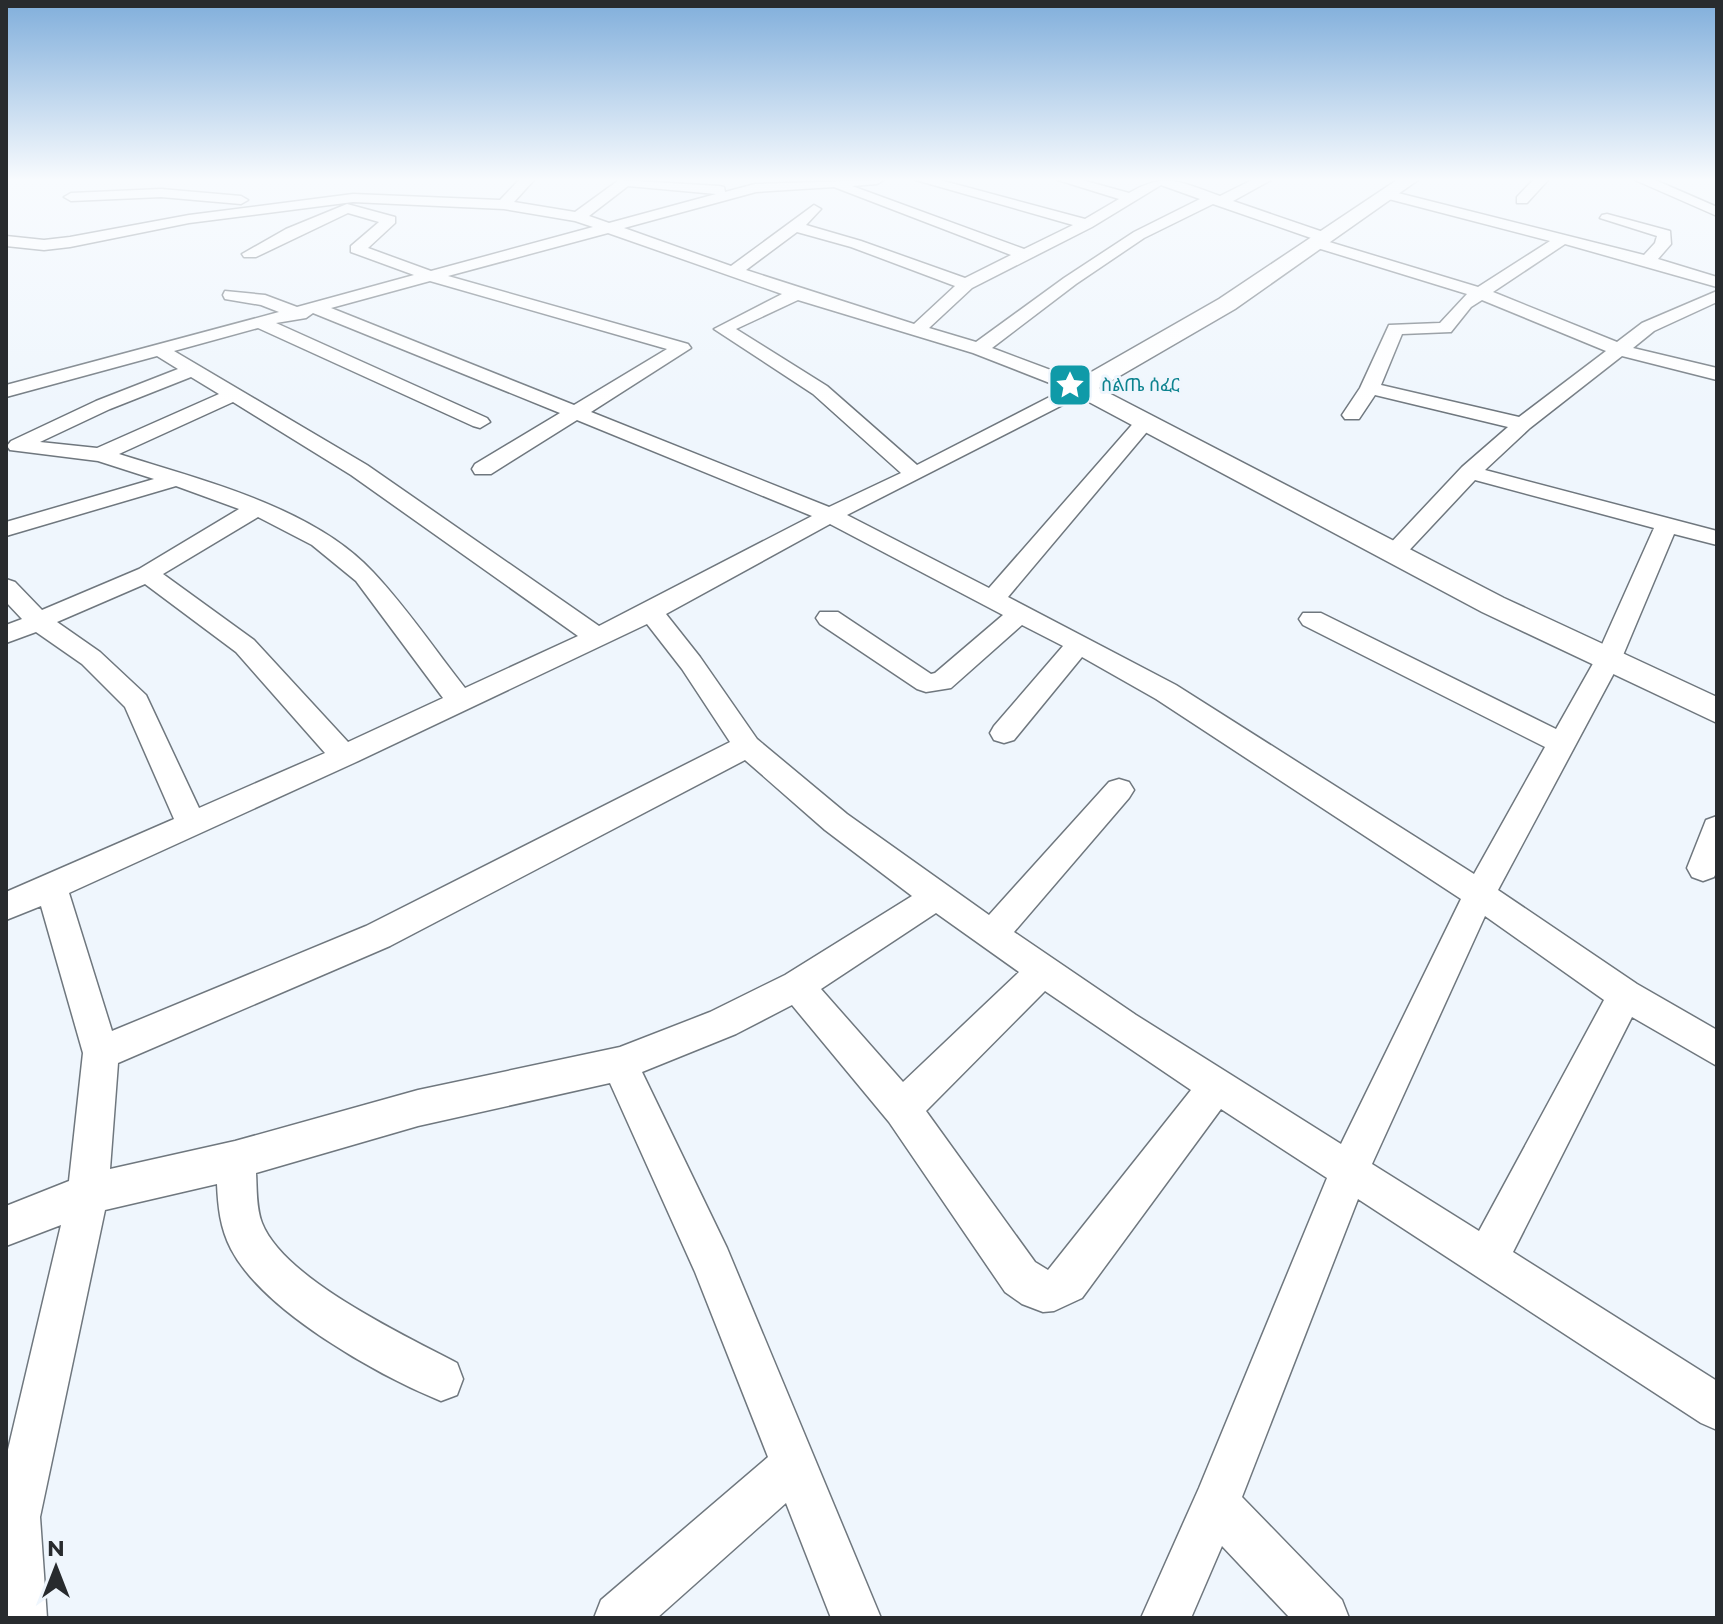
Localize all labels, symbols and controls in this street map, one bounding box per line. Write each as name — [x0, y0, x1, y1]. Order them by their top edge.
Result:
place icon: ስልጤ ሰፈር — [1046, 361, 1094, 409]
place label: ስልጤ ሰፈር — [1101, 374, 1180, 396]
north arrow — [16, 1528, 96, 1608]
text: N — [47, 1535, 65, 1562]

